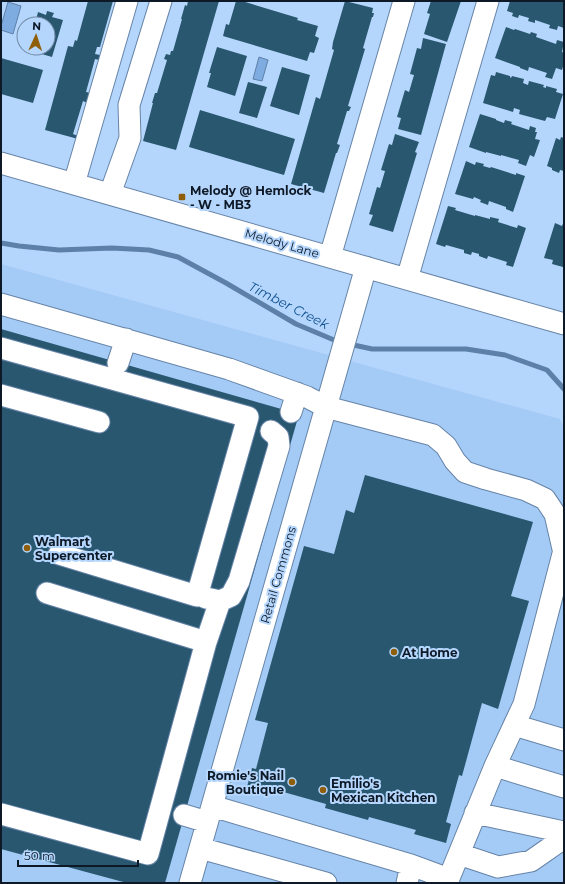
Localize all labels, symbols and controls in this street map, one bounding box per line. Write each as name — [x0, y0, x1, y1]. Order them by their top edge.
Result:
north arrow — [16, 16, 56, 56]
text: N — [32, 19, 41, 33]
place label: Melody @ Hemlock - W - MB3 — [190, 183, 312, 212]
marker: Melody @ Hemlock - W - MB3 — [177, 192, 187, 202]
street label: Melody Lane — [243, 225, 321, 261]
water label: Timber Creek — [246, 278, 333, 333]
street label: Retail Commons — [257, 525, 299, 625]
place label: Walmart Supercenter — [35, 534, 112, 563]
marker: Walmart Supercenter — [22, 543, 32, 553]
place label: At Home — [401, 645, 458, 660]
marker: At Home — [389, 647, 399, 657]
place label: Romie's Nail Boutique — [207, 768, 284, 797]
place label: Emilio's Mexican Kitchen — [331, 776, 436, 805]
marker: Romie's Nail Boutique — [287, 777, 297, 787]
marker: Emilio's Mexican Kitchen — [318, 785, 328, 795]
scale bar — [18, 842, 138, 868]
text: 50 m — [24, 848, 55, 863]

